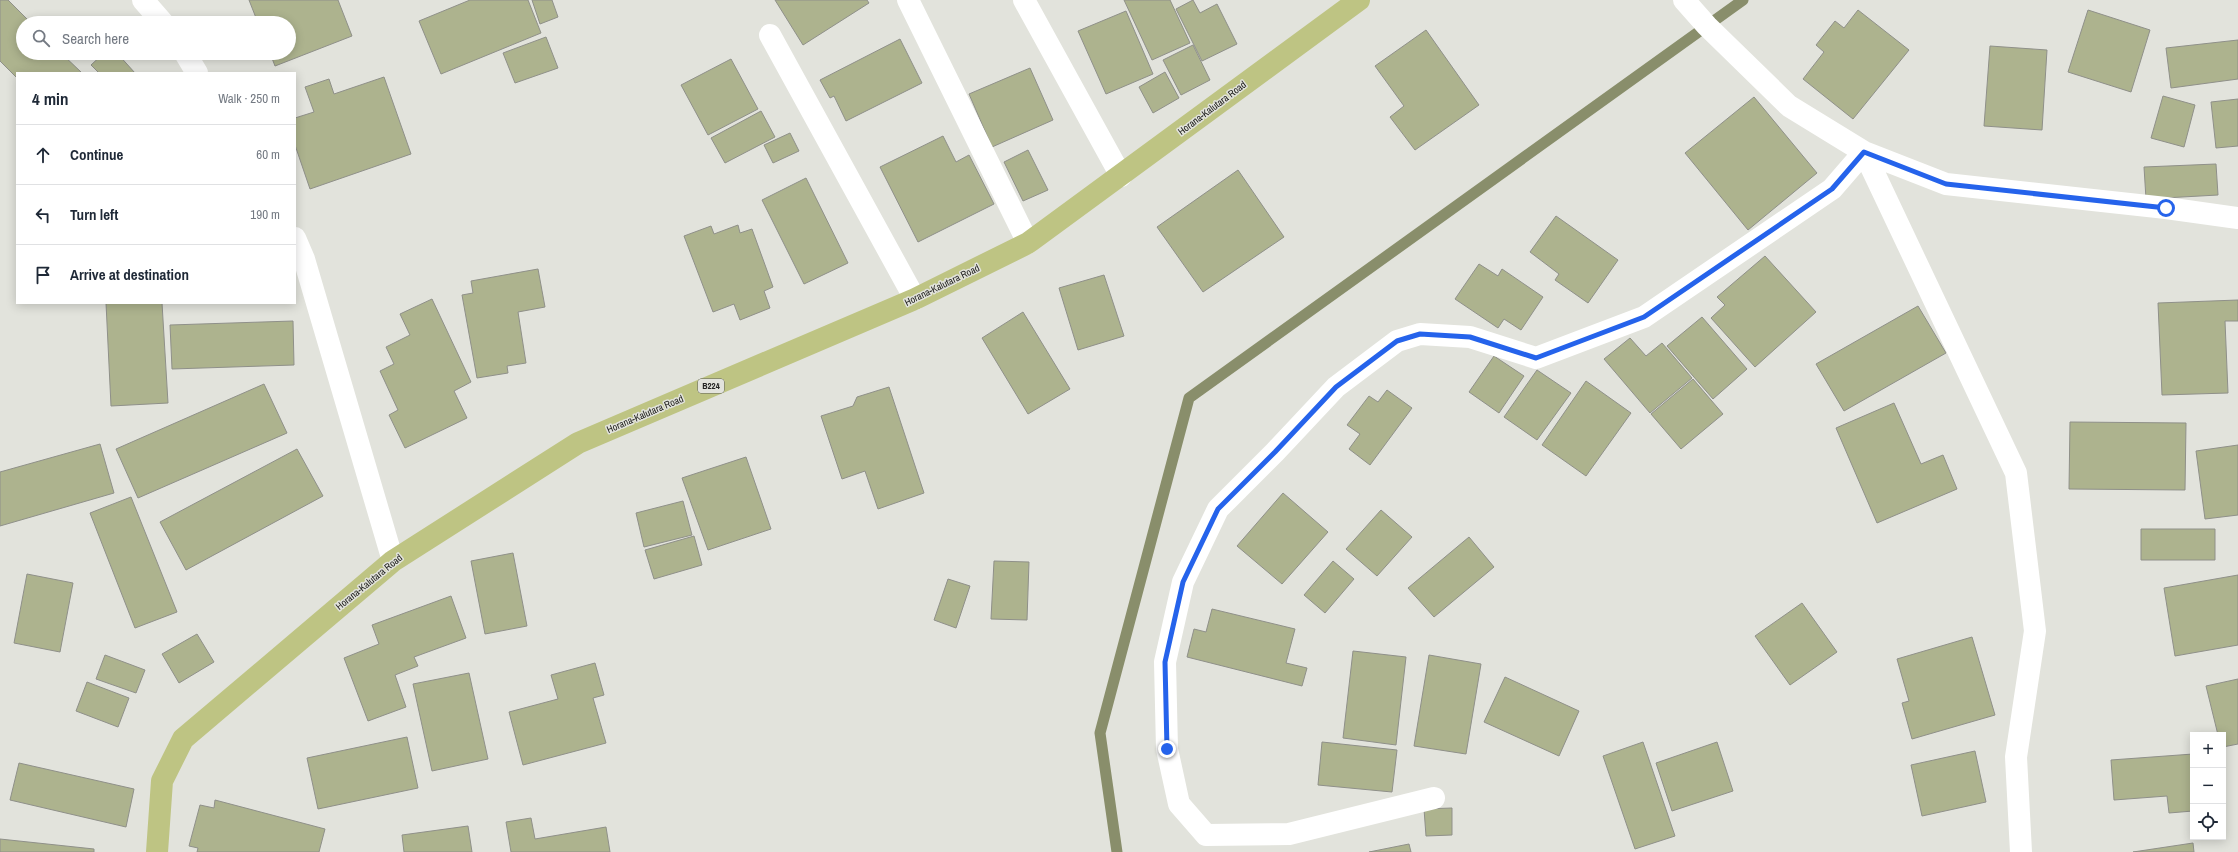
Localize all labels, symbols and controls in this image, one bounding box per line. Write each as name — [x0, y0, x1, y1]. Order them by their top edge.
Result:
search box — [16, 16, 296, 60]
icon: search — [30, 27, 52, 49]
text: Search here — [62, 28, 129, 49]
street label: Horana-Kalutara Road — [1175, 78, 1249, 138]
text: 4 min — [32, 87, 68, 110]
text: Walk · 250 m — [218, 90, 280, 107]
icon: ahead — [32, 144, 54, 166]
text: Continue — [70, 144, 123, 165]
text: 60 m — [256, 146, 280, 163]
route start — [2157, 199, 2175, 217]
icon: left — [32, 204, 54, 226]
text: Turn left — [70, 204, 118, 225]
text: 190 m — [250, 206, 280, 223]
street label: Horana-Kalutara Road — [902, 261, 982, 309]
icon: arrive — [32, 264, 54, 286]
text: Arrive at destination — [70, 264, 189, 285]
road number: B224 — [698, 379, 724, 393]
street label: Horana-Kalutara Road — [605, 392, 685, 436]
street label: Horana-Kalutara Road — [333, 551, 405, 613]
map controls — [2190, 732, 2226, 840]
button: + — [2190, 732, 2226, 768]
route end — [1158, 740, 1176, 758]
button: − — [2190, 768, 2226, 804]
button: locate — [2190, 804, 2226, 840]

